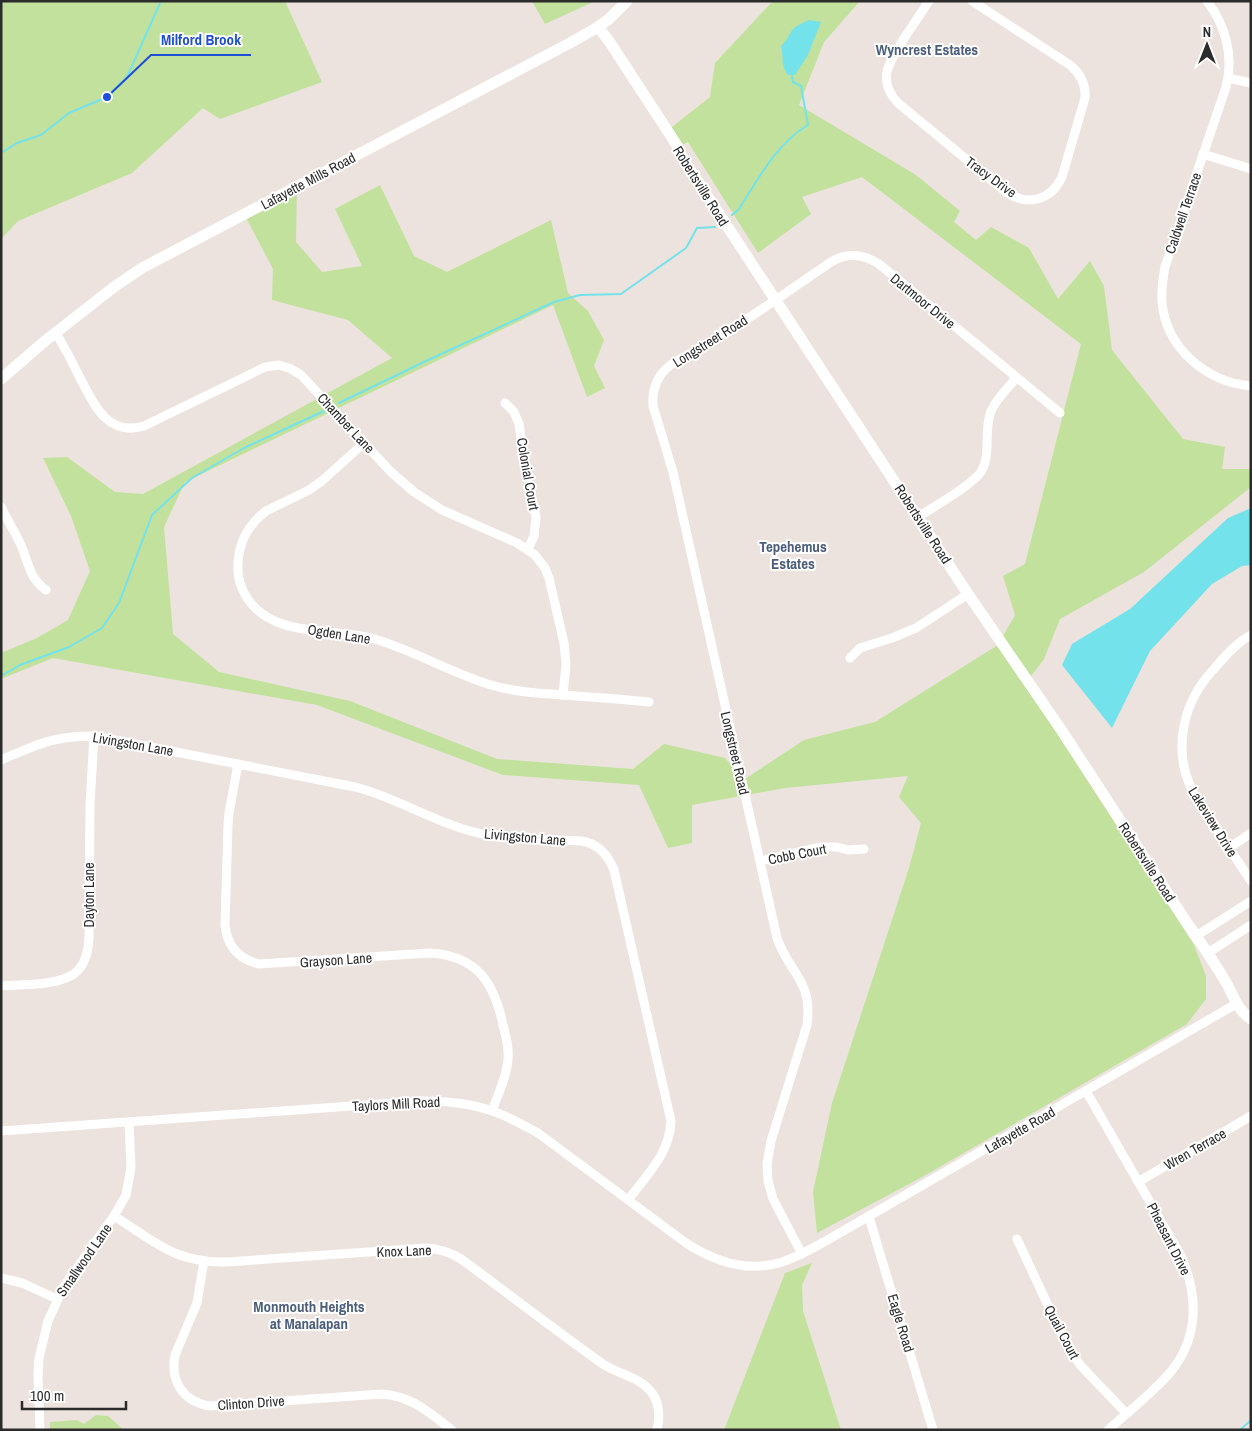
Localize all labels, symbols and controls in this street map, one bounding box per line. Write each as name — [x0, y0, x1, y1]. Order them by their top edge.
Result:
north arrow — [1182, 20, 1232, 70]
text: N — [1203, 23, 1211, 41]
callout: Milford Brook — [151, 25, 251, 55]
text: Milford Brook — [161, 29, 241, 50]
district label: Wyncrest Estates — [876, 39, 978, 60]
street label: Robertsville Road — [669, 143, 733, 229]
street label: Lafayette Mills Road — [258, 148, 358, 214]
street label: Tracy Drive — [962, 152, 1020, 202]
street label: Caldwell Terrace — [1161, 170, 1205, 256]
street label: Dartmoor Drive — [887, 269, 959, 333]
street label: Longstreet Road — [669, 311, 751, 371]
street label: Chamber Lane — [314, 389, 378, 457]
street label: Colonial Court — [513, 436, 543, 512]
street label: Robertsville Road — [891, 481, 955, 567]
district label: Tepehemus Estates — [759, 536, 827, 574]
street label: Ogden Lane — [306, 620, 372, 648]
street label: Longstreet Road — [717, 710, 753, 796]
street label: Livingston Lane — [91, 728, 175, 760]
street label: Lakeview Drive — [1184, 784, 1242, 860]
street label: Robertsville Road — [1115, 819, 1179, 905]
street label: Livingston Lane — [484, 824, 566, 850]
street label: Cobb Court — [766, 840, 828, 868]
street label: Dayton Lane — [80, 862, 98, 928]
street label: Grayson Lane — [299, 949, 373, 971]
street label: Taylors Mill Road — [351, 1093, 441, 1115]
street label: Lafayette Road — [982, 1103, 1058, 1157]
street label: Wren Terrace — [1161, 1124, 1229, 1174]
street label: Pheasant Drive — [1143, 1200, 1195, 1278]
street label: Smallwood Lane — [52, 1220, 116, 1300]
street label: Knox Lane — [376, 1241, 432, 1261]
street label: Eagle Road — [884, 1292, 918, 1354]
district label: Monmouth Heights at Manalapan — [253, 1296, 365, 1334]
street label: Quail Court — [1040, 1302, 1084, 1362]
scale bar — [22, 1378, 126, 1410]
text: 100 m — [30, 1385, 64, 1406]
street label: Clinton Drive — [217, 1392, 285, 1414]

